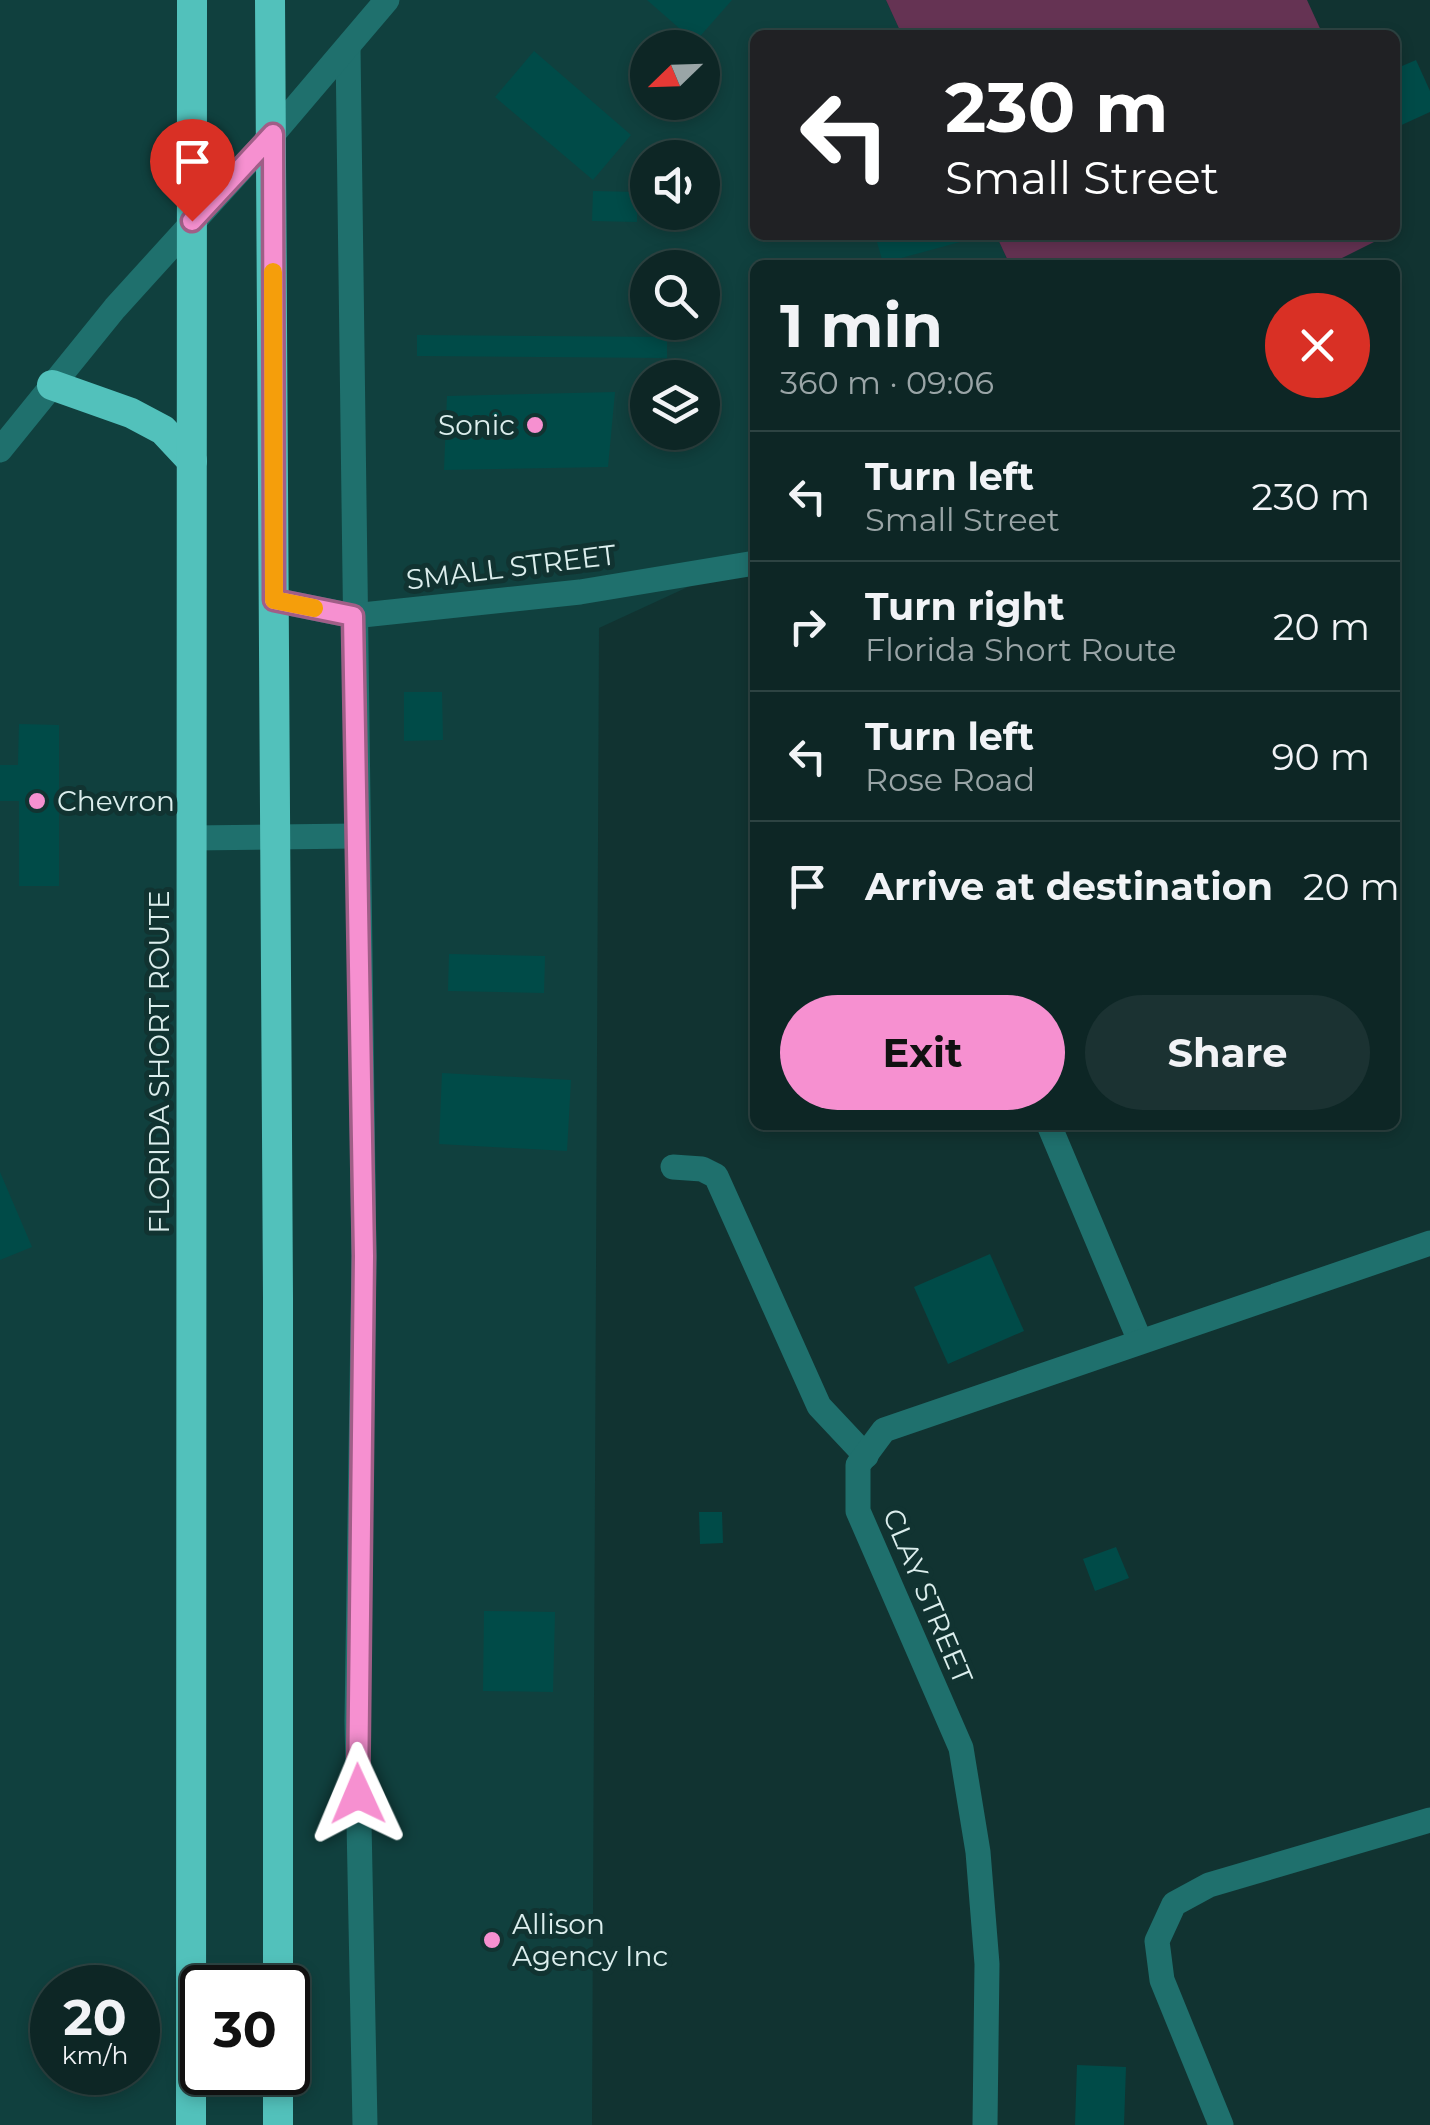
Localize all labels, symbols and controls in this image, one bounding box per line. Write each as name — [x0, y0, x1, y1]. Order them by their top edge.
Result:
north arrow — [630, 30, 720, 120]
map controls — [630, 30, 720, 450]
text: 230 m — [945, 64, 1169, 150]
icon: left — [780, 70, 910, 200]
pin — [150, 119, 235, 222]
icon: arrive — [165, 134, 220, 189]
button: sound — [630, 140, 720, 230]
text: Small Street — [945, 150, 1219, 205]
button: search — [630, 250, 720, 340]
text: 1 min — [780, 289, 943, 362]
button: close — [1265, 293, 1370, 398]
button: layers — [630, 360, 720, 450]
text: 360 m · 09:06 — [780, 363, 994, 402]
place label: Sonic — [438, 408, 515, 442]
marker: Sonic — [524, 414, 546, 436]
text: Turn left — [865, 453, 1034, 500]
icon: left — [780, 469, 835, 524]
text: 230 m — [1252, 473, 1370, 520]
text: Small Street — [865, 500, 1060, 539]
street label: SMALL STREET — [404, 537, 618, 597]
text: Turn right — [865, 583, 1064, 630]
icon: right — [780, 599, 835, 654]
text: 20 m — [1273, 603, 1370, 650]
text: Florida Short Route — [865, 630, 1177, 669]
text: Turn left — [865, 713, 1034, 760]
icon: left — [780, 729, 835, 784]
text: 90 m — [1271, 733, 1370, 780]
text: Rose Road — [865, 760, 1035, 799]
place label: Chevron — [57, 784, 175, 818]
marker: Chevron — [26, 790, 48, 812]
icon: arrive — [780, 859, 835, 914]
text: Arrive at destination — [865, 863, 1273, 910]
text: 20 m — [1303, 863, 1400, 910]
street label: FLORIDA SHORT ROUTE — [142, 890, 176, 1234]
button: Exit — [780, 995, 1065, 1110]
button: Share — [1085, 995, 1370, 1110]
street label: CLAY STREET — [876, 1503, 980, 1689]
position arrow — [306, 1742, 410, 1846]
place label: Allison Agency Inc — [512, 1907, 668, 1973]
marker: Allison Agency Inc — [481, 1929, 503, 1951]
speed limit sign: 30 — [180, 1965, 310, 2095]
text: 20 — [63, 1987, 127, 2048]
text: km/h — [62, 2040, 128, 2070]

